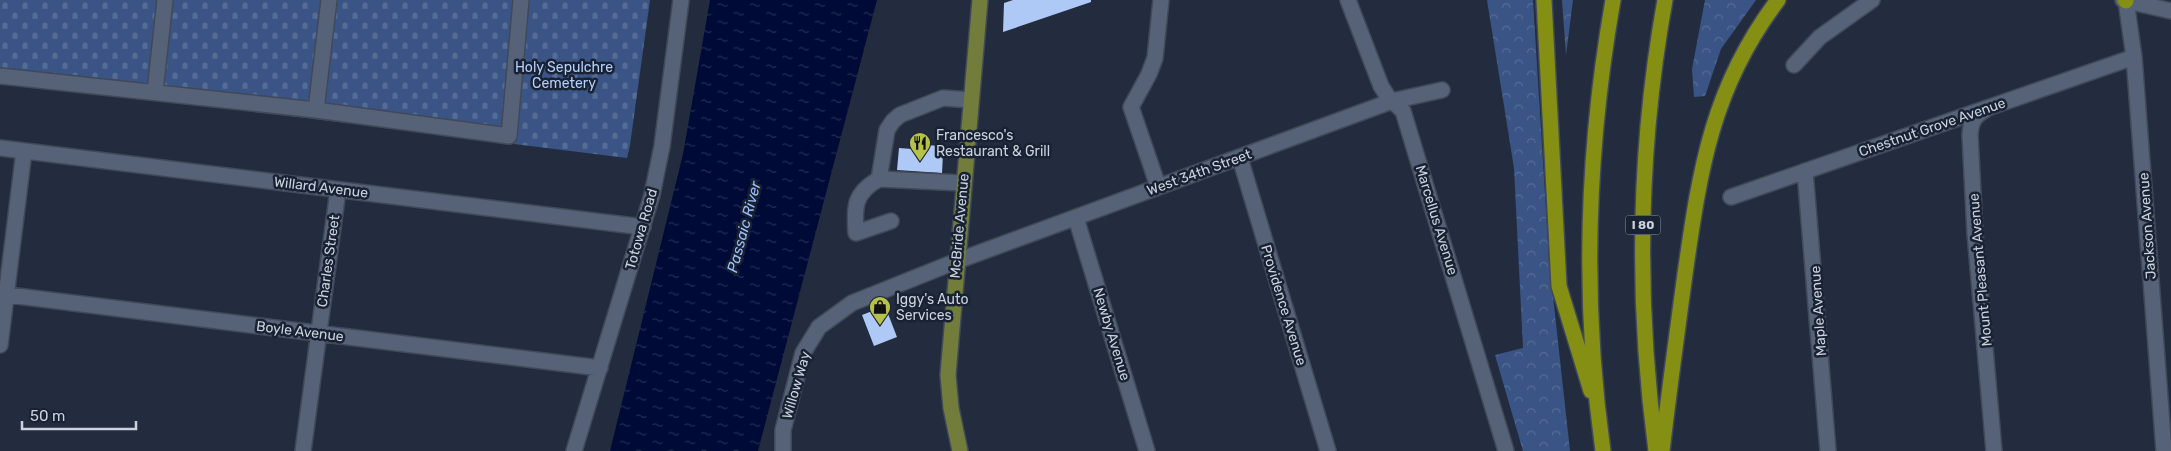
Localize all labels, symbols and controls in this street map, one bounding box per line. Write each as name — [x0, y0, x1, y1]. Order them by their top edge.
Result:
park label: Holy Sepulchre Cemetery — [515, 59, 613, 92]
street label: Chestnut Grove Avenue — [1857, 94, 2008, 161]
place label: Francesco's Restaurant & Grill — [936, 127, 1050, 160]
restaurant icon: Francesco's Restaurant & Grill — [908, 131, 932, 162]
street label: West 34th Street — [1145, 146, 1254, 199]
street label: Marcellus Avenue — [1412, 163, 1461, 277]
street label: Jackson Avenue — [2135, 172, 2160, 280]
street label: Willard Avenue — [273, 173, 369, 202]
street label: McBride Avenue — [946, 173, 973, 279]
water label: Passaic River — [723, 178, 765, 275]
street label: Totowa Road — [622, 187, 661, 272]
street label: Mount Pleasant Avenue — [1965, 193, 1996, 347]
street label: Charles Street — [314, 213, 343, 308]
road number: I 80 — [1626, 216, 1660, 234]
street label: Providence Avenue — [1257, 243, 1310, 368]
street label: Maple Avenue — [1807, 265, 1830, 357]
street label: Newby Avenue — [1089, 286, 1134, 383]
place label: Iggy's Auto Services — [896, 291, 968, 324]
shop icon: Iggy's Auto Services — [868, 295, 892, 326]
street label: Boyle Avenue — [255, 318, 345, 345]
street label: Willow Way — [779, 349, 814, 421]
scale bar — [22, 398, 136, 430]
text: 50 m — [30, 407, 65, 425]

